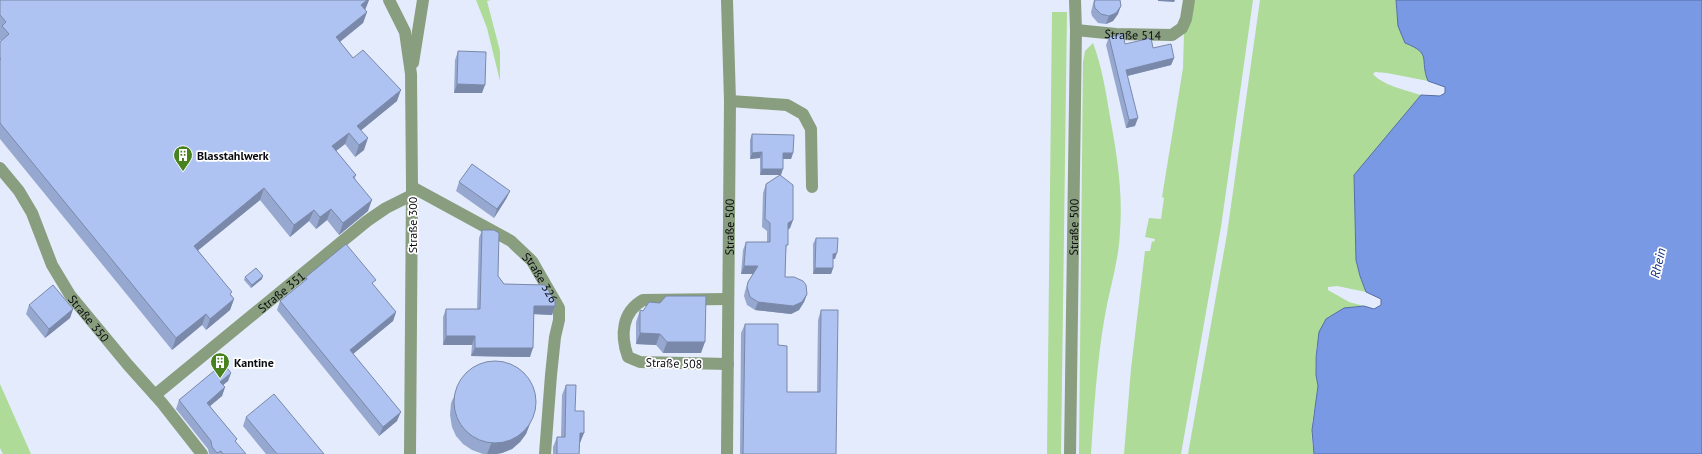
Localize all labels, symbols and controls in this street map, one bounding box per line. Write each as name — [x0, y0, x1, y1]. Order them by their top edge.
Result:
street label: Straße 514 — [1104, 25, 1162, 42]
building icon: Blasstahlwerk — [172, 144, 194, 172]
place label: Blasstahlwerk — [197, 148, 269, 163]
street label: Straße 300 — [405, 196, 420, 253]
street label: Straße 500 — [721, 198, 737, 255]
street label: Straße 500 — [1065, 198, 1081, 255]
water label: Rhein — [1646, 246, 1670, 280]
street label: Straße 326 — [520, 249, 562, 305]
street label: Straße 351 — [254, 268, 308, 315]
street label: Straße 350 — [65, 291, 113, 345]
building icon: Kantine — [209, 351, 231, 379]
place label: Kantine — [234, 355, 274, 370]
street label: Straße 508 — [646, 355, 702, 371]

